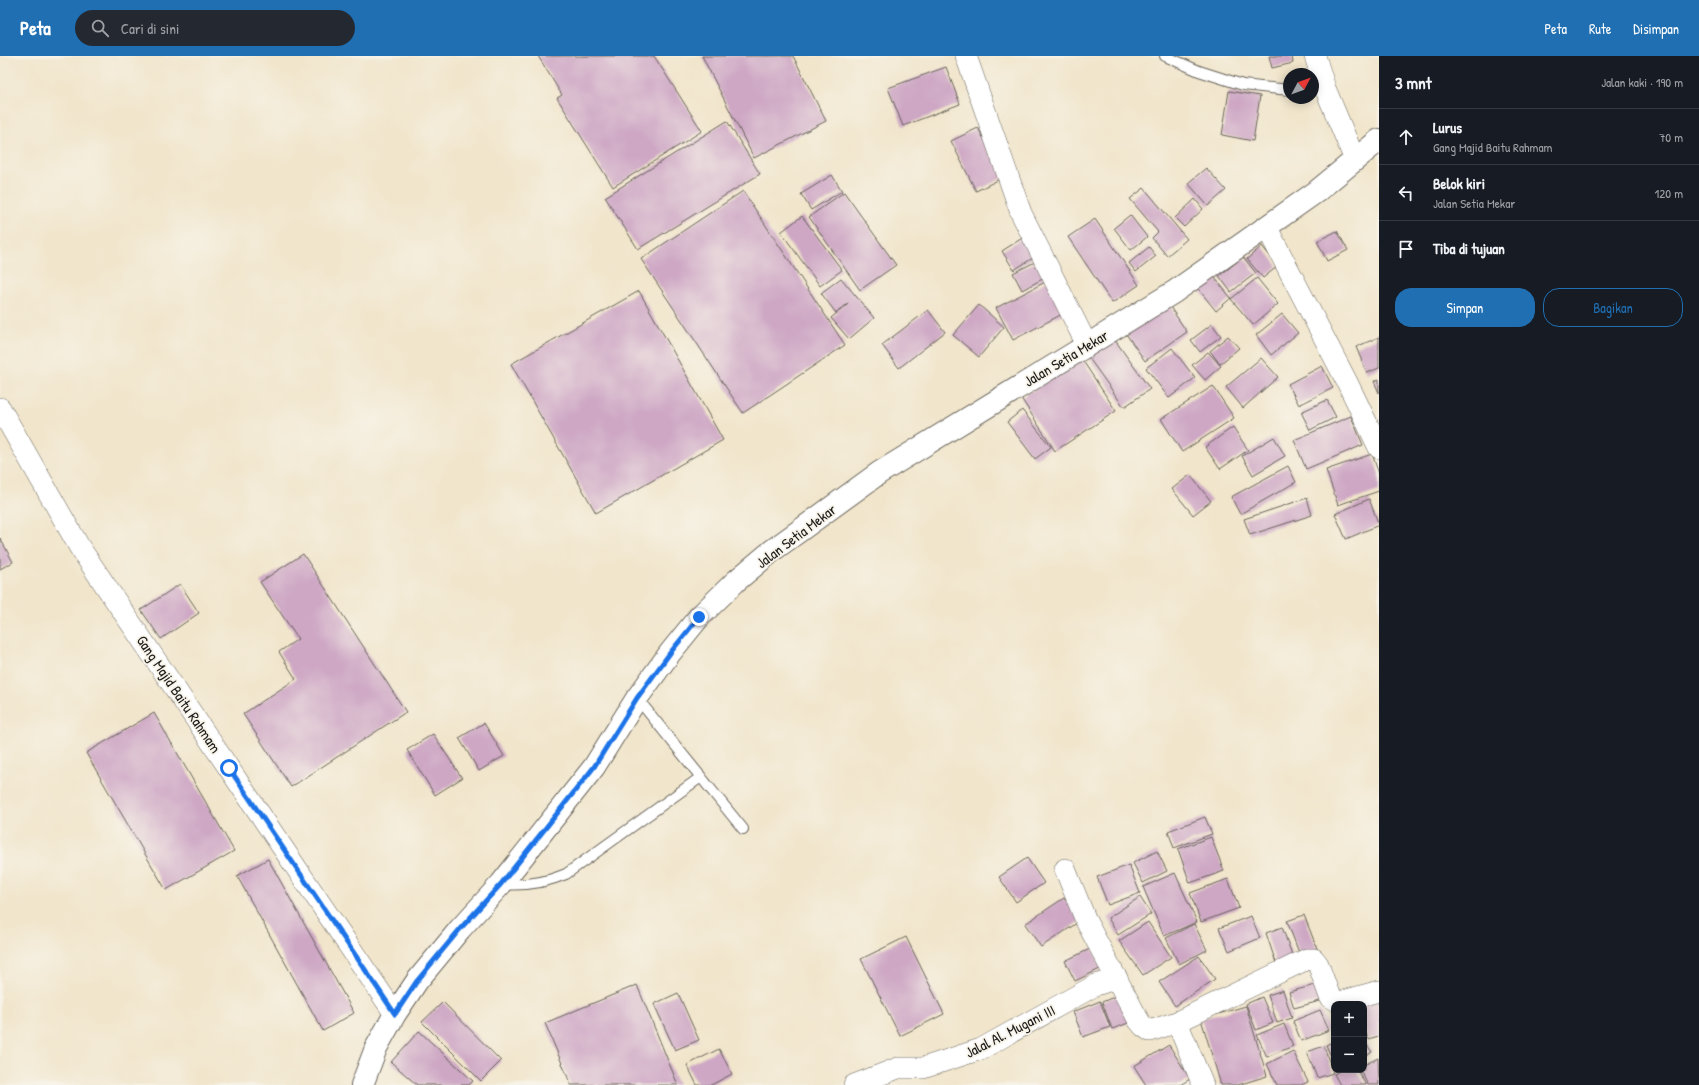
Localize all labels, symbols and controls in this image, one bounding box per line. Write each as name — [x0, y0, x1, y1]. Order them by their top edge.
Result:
search box — [75, 10, 355, 46]
text: Peta — [20, 15, 51, 41]
icon: search — [89, 17, 111, 39]
text: Cari di sini — [121, 18, 179, 39]
text: Peta — [1544, 19, 1567, 38]
text: Rute — [1589, 19, 1611, 38]
text: Disimpan — [1633, 19, 1679, 38]
north arrow — [1283, 68, 1319, 104]
text: 3 mnt — [1395, 71, 1432, 94]
text: Jalan kaki · 190 m — [1601, 73, 1683, 91]
text: Lurus — [1433, 117, 1462, 138]
icon: ahead — [1395, 126, 1417, 148]
text: 70 m — [1659, 128, 1683, 146]
text: Gang Majid Baitu Rahmam — [1433, 138, 1552, 156]
text: Belok kiri — [1433, 173, 1485, 194]
icon: left — [1395, 182, 1417, 204]
text: 120 m — [1655, 184, 1683, 202]
text: Jalan Setia Mekar — [1433, 194, 1515, 212]
icon: arrive — [1395, 238, 1417, 260]
text: Tiba di tujuan — [1433, 238, 1505, 259]
button: Simpan — [1395, 288, 1535, 327]
button: Bagikan — [1543, 288, 1683, 327]
street label: Jalan Setia Mekar — [1020, 324, 1112, 391]
street label: Jalan Setia Mekar — [752, 499, 840, 573]
route end — [690, 608, 708, 626]
street label: Gang Majid Baitu Rahmam — [132, 631, 226, 757]
route start — [220, 759, 238, 777]
street label: Jalal Al. Mugani III — [961, 999, 1059, 1063]
map controls — [1331, 1001, 1367, 1073]
button: + — [1331, 1001, 1367, 1037]
button: − — [1331, 1037, 1367, 1073]

